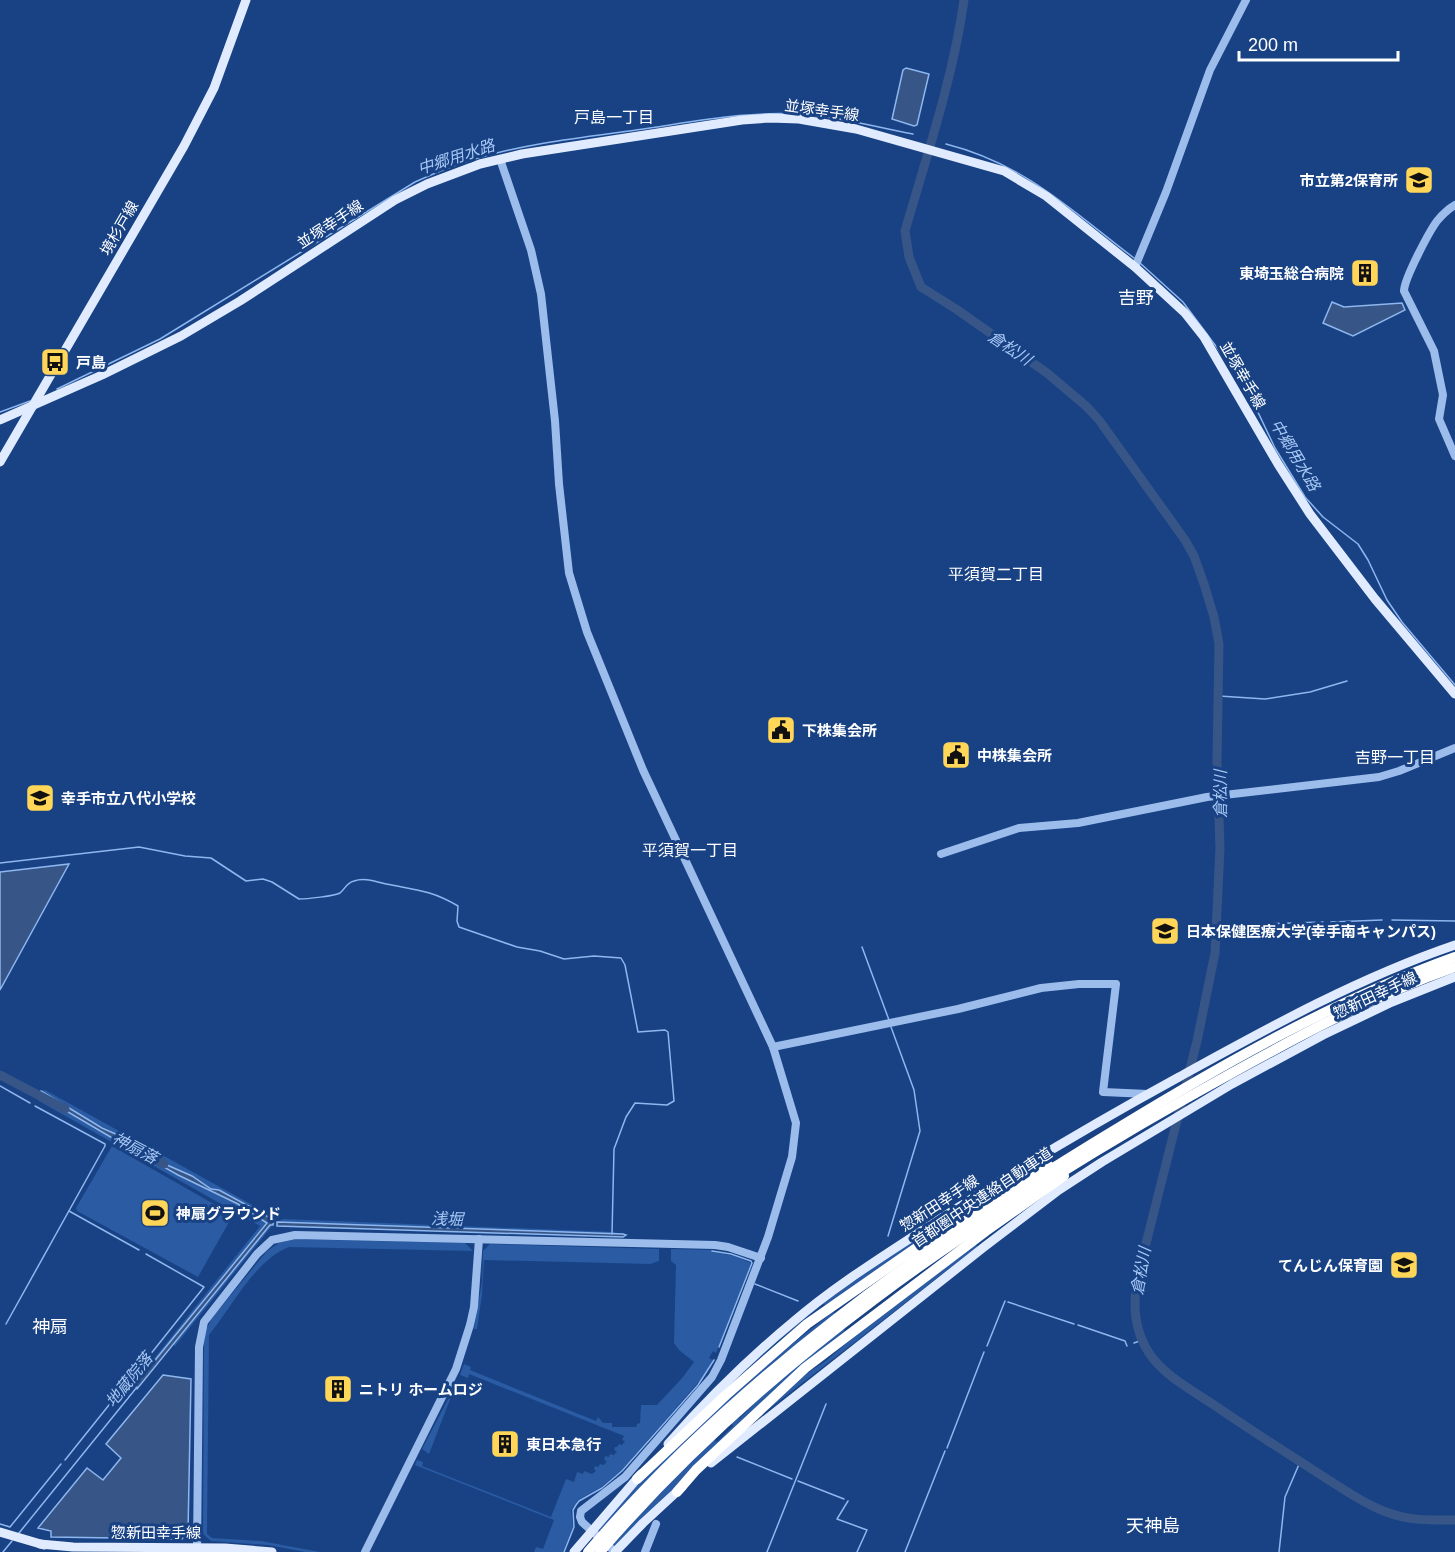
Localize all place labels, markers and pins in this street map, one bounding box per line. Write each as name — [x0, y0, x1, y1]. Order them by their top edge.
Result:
school or university icon: 市立第2保育所 — [1403, 164, 1435, 196]
place label: 市立第2保育所 — [1300, 172, 1398, 189]
building icon: 東埼玉総合病院 — [1349, 257, 1381, 289]
place label: 東埼玉総合病院 — [1239, 265, 1344, 282]
bus stop icon: 戸島 — [39, 346, 71, 378]
place label: 戸島 — [76, 354, 106, 371]
public building icon: 下株集会所 — [765, 714, 797, 746]
place label: 下株集会所 — [802, 722, 877, 739]
public building icon: 中株集会所 — [940, 739, 972, 771]
place label: 中株集会所 — [977, 747, 1052, 764]
school or university icon: 幸手市立八代小学校 — [24, 782, 56, 814]
place label: 幸手市立八代小学校 — [61, 790, 196, 807]
school or university icon: 日本保健医療大学(幸手南キャンパス) — [1149, 915, 1181, 947]
place label: 日本保健医療大学(幸手南キャンパス) — [1186, 923, 1436, 940]
sports icon: 神扇グラウンド — [139, 1197, 171, 1229]
place label: 神扇グラウンド — [175, 1205, 281, 1222]
school or university icon: てんじん保育園 — [1388, 1249, 1420, 1281]
place label: てんじん保育園 — [1278, 1257, 1383, 1274]
building icon: ニトリ ホームロジ — [322, 1373, 354, 1405]
place label: ニトリ ホームロジ — [359, 1381, 483, 1398]
building icon: 東日本急行 — [489, 1428, 521, 1460]
place label: 東日本急行 — [526, 1436, 601, 1453]

